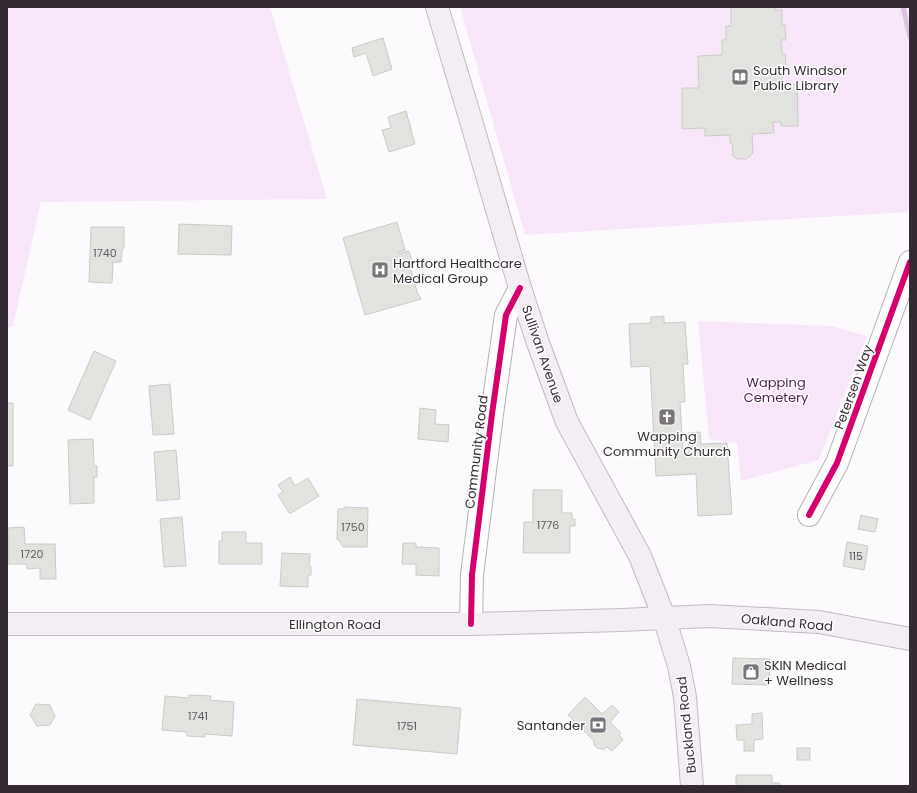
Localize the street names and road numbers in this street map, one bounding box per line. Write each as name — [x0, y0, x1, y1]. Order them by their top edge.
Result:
street label: Sullivan Avenue — [517, 303, 568, 406]
street label: Petersen Way — [829, 342, 878, 432]
street label: Community Road — [460, 394, 493, 510]
street label: Oakland Road — [740, 609, 834, 636]
street label: Ellington Road — [289, 615, 381, 634]
street label: Buckland Road — [672, 676, 701, 774]

